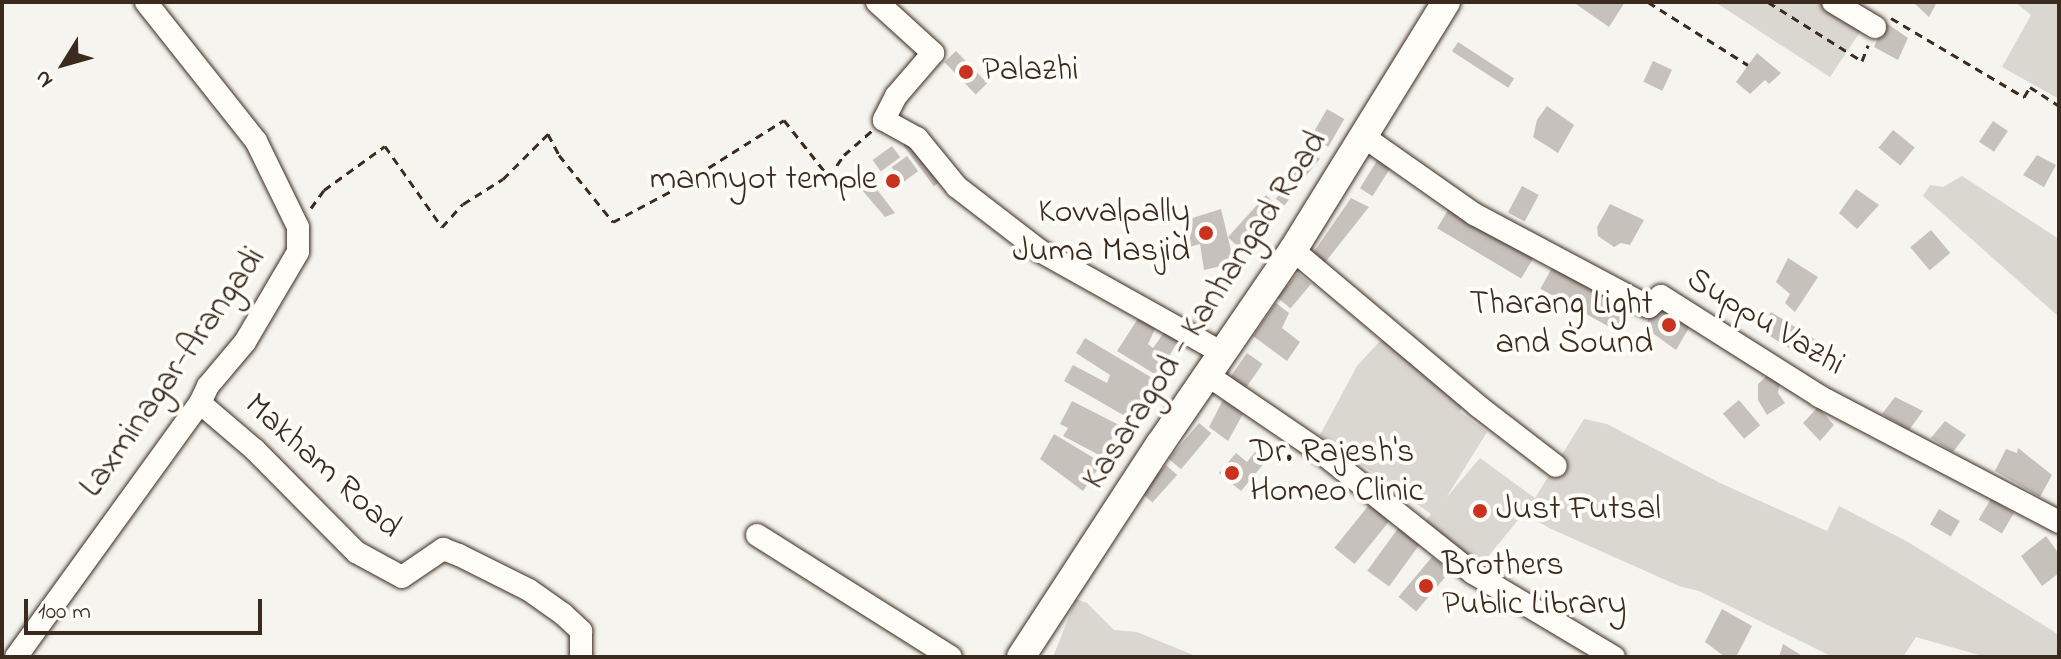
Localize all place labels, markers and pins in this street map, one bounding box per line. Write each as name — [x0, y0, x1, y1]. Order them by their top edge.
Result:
place label: Palazhi — [982, 52, 1079, 92]
marker: Palazhi — [957, 63, 975, 81]
place label: mannyot temple — [650, 161, 877, 201]
marker: mannyot temple — [884, 172, 902, 190]
place label: Kovvalpally Juma Masjid — [1012, 193, 1190, 272]
marker: Kovvalpally Juma Masjid — [1197, 224, 1215, 242]
place label: Tharang Light and Sound — [1469, 285, 1653, 364]
marker: Tharang Light and Sound — [1660, 316, 1678, 334]
place label: Dr. Rajesh's Homeo Clinic — [1250, 433, 1424, 512]
marker: Dr. Rajesh's Homeo Clinic — [1221, 462, 1243, 484]
place label: Just Futsal — [1496, 491, 1661, 531]
marker: Just Futsal — [1471, 502, 1489, 520]
place label: Brothers Public Library — [1442, 546, 1626, 626]
marker: Brothers Public Library — [1417, 577, 1435, 595]

